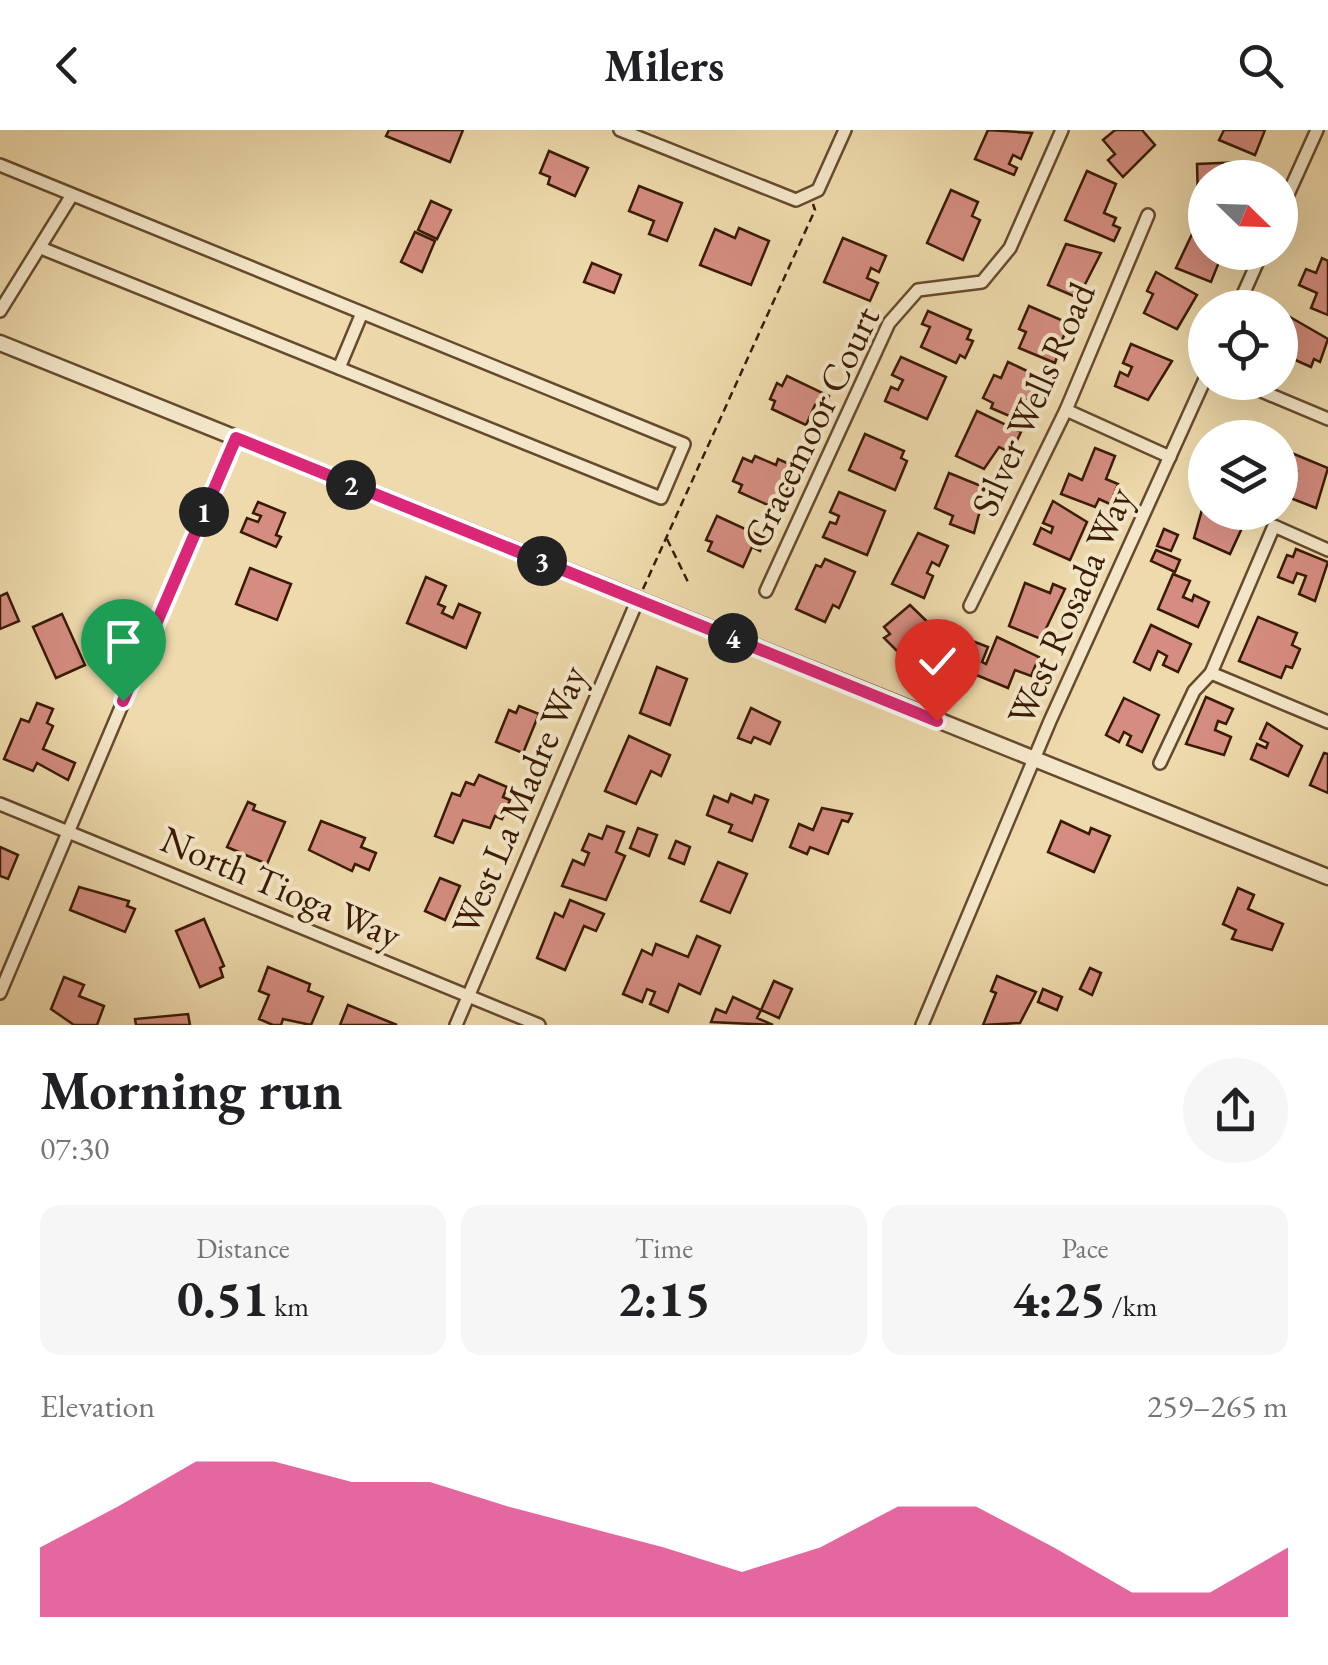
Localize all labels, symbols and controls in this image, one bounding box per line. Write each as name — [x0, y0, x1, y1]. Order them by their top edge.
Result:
text: Milers — [604, 36, 724, 94]
icon: back — [40, 38, 95, 93]
icon: search — [1233, 38, 1288, 93]
north arrow — [1188, 160, 1298, 270]
map controls — [1188, 160, 1298, 530]
street label: Silver Wells Road — [959, 274, 1106, 523]
button: locate — [1188, 290, 1298, 400]
street label: Gracemoor Court — [731, 298, 890, 556]
button: layers — [1188, 420, 1298, 530]
pin: 2 — [326, 460, 376, 510]
text: 2 — [344, 467, 358, 503]
street label: West Rosada Way — [995, 479, 1144, 732]
pin: 1 — [179, 487, 229, 537]
text: 1 — [197, 494, 211, 530]
pin: 3 — [517, 536, 567, 586]
text: 3 — [535, 543, 549, 579]
pin — [81, 599, 166, 702]
pin: 4 — [708, 613, 758, 663]
icon: arrive — [96, 614, 151, 669]
pin — [895, 619, 980, 722]
text: 4 — [726, 620, 740, 656]
icon: check — [910, 634, 965, 689]
street label: West La Madre Way — [440, 657, 597, 942]
street label: North Tioga Way — [154, 814, 409, 959]
text: Morning run — [40, 1054, 343, 1125]
button: share — [1183, 1058, 1288, 1163]
text: 07:30 — [40, 1127, 109, 1169]
text: Distance — [196, 1230, 290, 1266]
text: Time — [635, 1230, 693, 1266]
text: Pace — [1062, 1230, 1108, 1266]
text: 0.51 — [177, 1266, 269, 1331]
text: 2:15 — [617, 1266, 711, 1331]
text: 4:25 — [1012, 1266, 1106, 1331]
text: km — [269, 1288, 309, 1324]
text: /km — [1106, 1288, 1158, 1324]
text: Elevation — [40, 1385, 155, 1427]
text: 259–265 m — [1147, 1385, 1288, 1427]

